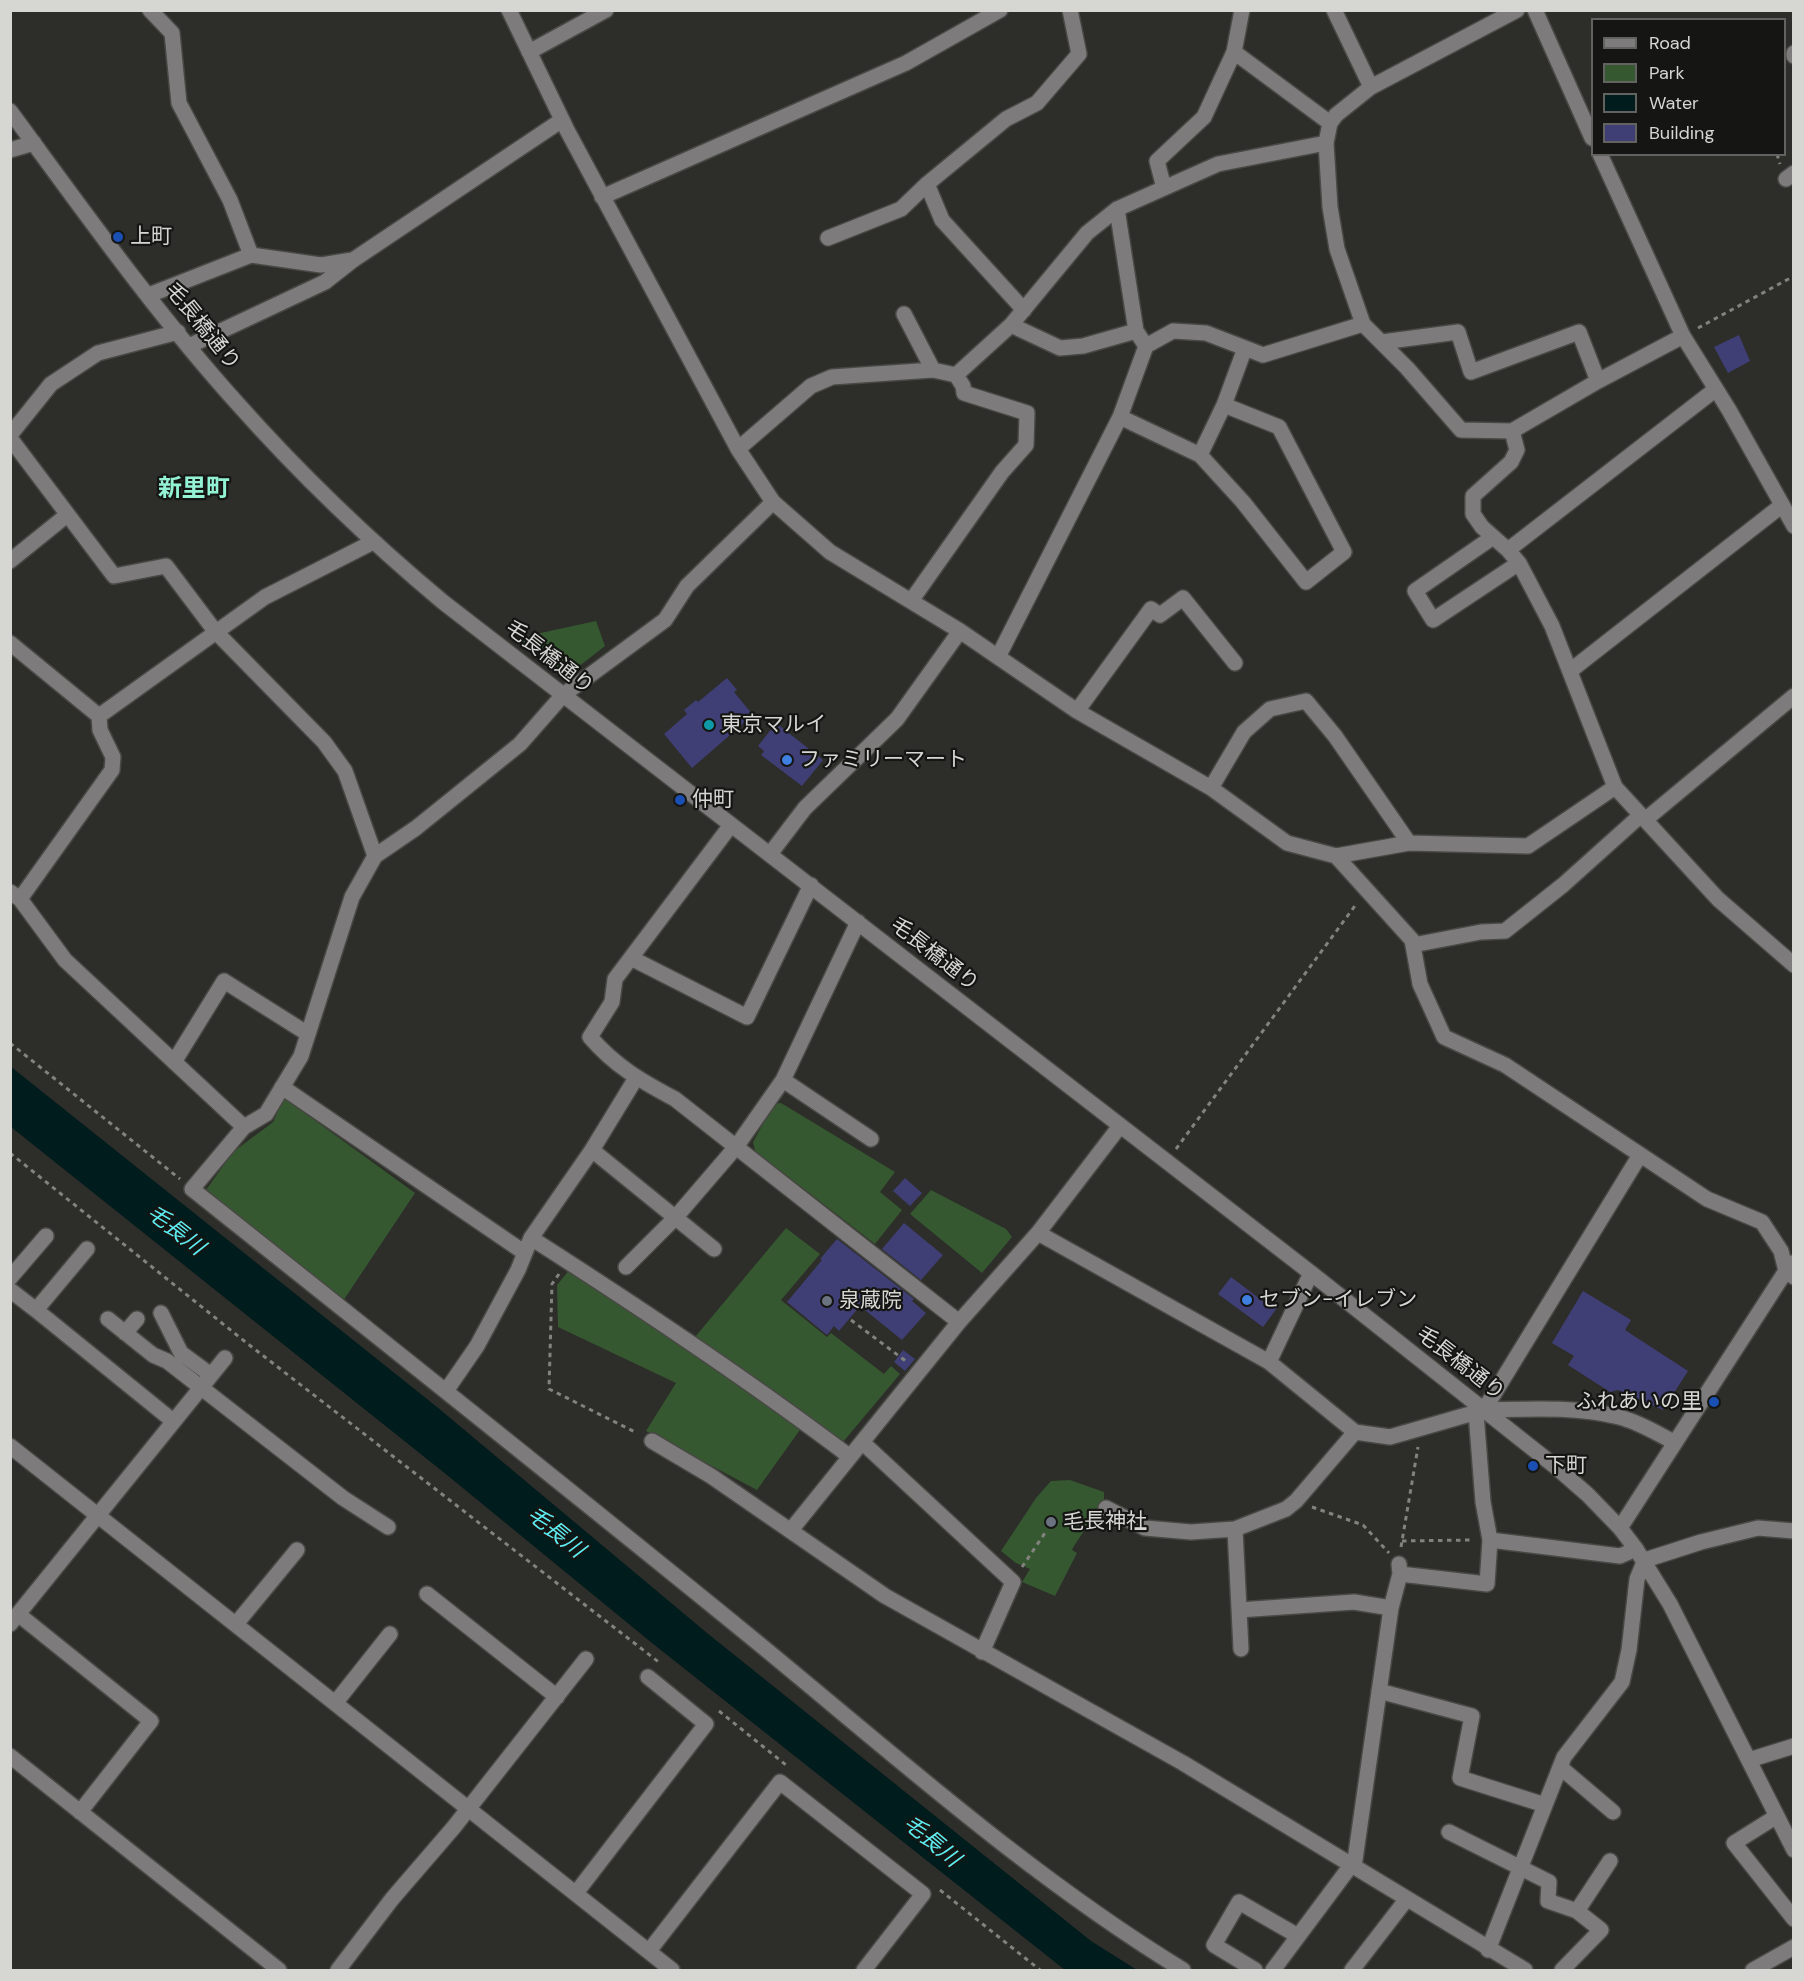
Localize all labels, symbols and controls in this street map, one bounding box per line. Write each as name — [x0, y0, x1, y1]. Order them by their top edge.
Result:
legend — [1591, 18, 1786, 156]
text: Road — [1649, 31, 1691, 55]
text: Park — [1649, 61, 1685, 85]
text: Water — [1649, 91, 1699, 115]
text: Building — [1649, 121, 1714, 145]
place label: 上町 — [130, 224, 172, 250]
marker: 上町 — [111, 230, 125, 244]
street label: 毛長橋通り — [159, 278, 245, 376]
district label: 新里町 — [158, 476, 230, 504]
street label: 毛長橋通り — [500, 616, 598, 700]
place label: 東京マルイ — [721, 712, 826, 738]
marker: 東京マルイ — [702, 718, 716, 732]
place label: ファミリーマート — [799, 747, 967, 773]
marker: ファミリーマート — [780, 753, 794, 767]
place label: 仲町 — [692, 787, 734, 813]
marker: 仲町 — [673, 793, 687, 807]
street label: 毛長橋通り — [885, 913, 983, 997]
water label: 毛長川 — [141, 1200, 209, 1262]
place label: セブン-イレブン — [1259, 1287, 1417, 1313]
place label: 泉蔵院 — [839, 1288, 902, 1314]
marker: セブン-イレブン — [1240, 1293, 1254, 1307]
marker: 泉蔵院 — [820, 1294, 834, 1308]
street label: 毛長橋通り — [1411, 1322, 1509, 1406]
place label: ふれあいの里 — [1576, 1389, 1702, 1415]
marker: ふれあいの里 — [1707, 1395, 1721, 1409]
place label: 下町 — [1545, 1453, 1587, 1479]
marker: 下町 — [1526, 1459, 1540, 1473]
water label: 毛長川 — [521, 1502, 589, 1564]
place label: 毛長神社 — [1063, 1509, 1147, 1535]
marker: 毛長神社 — [1044, 1515, 1058, 1529]
water label: 毛長川 — [897, 1811, 965, 1873]

